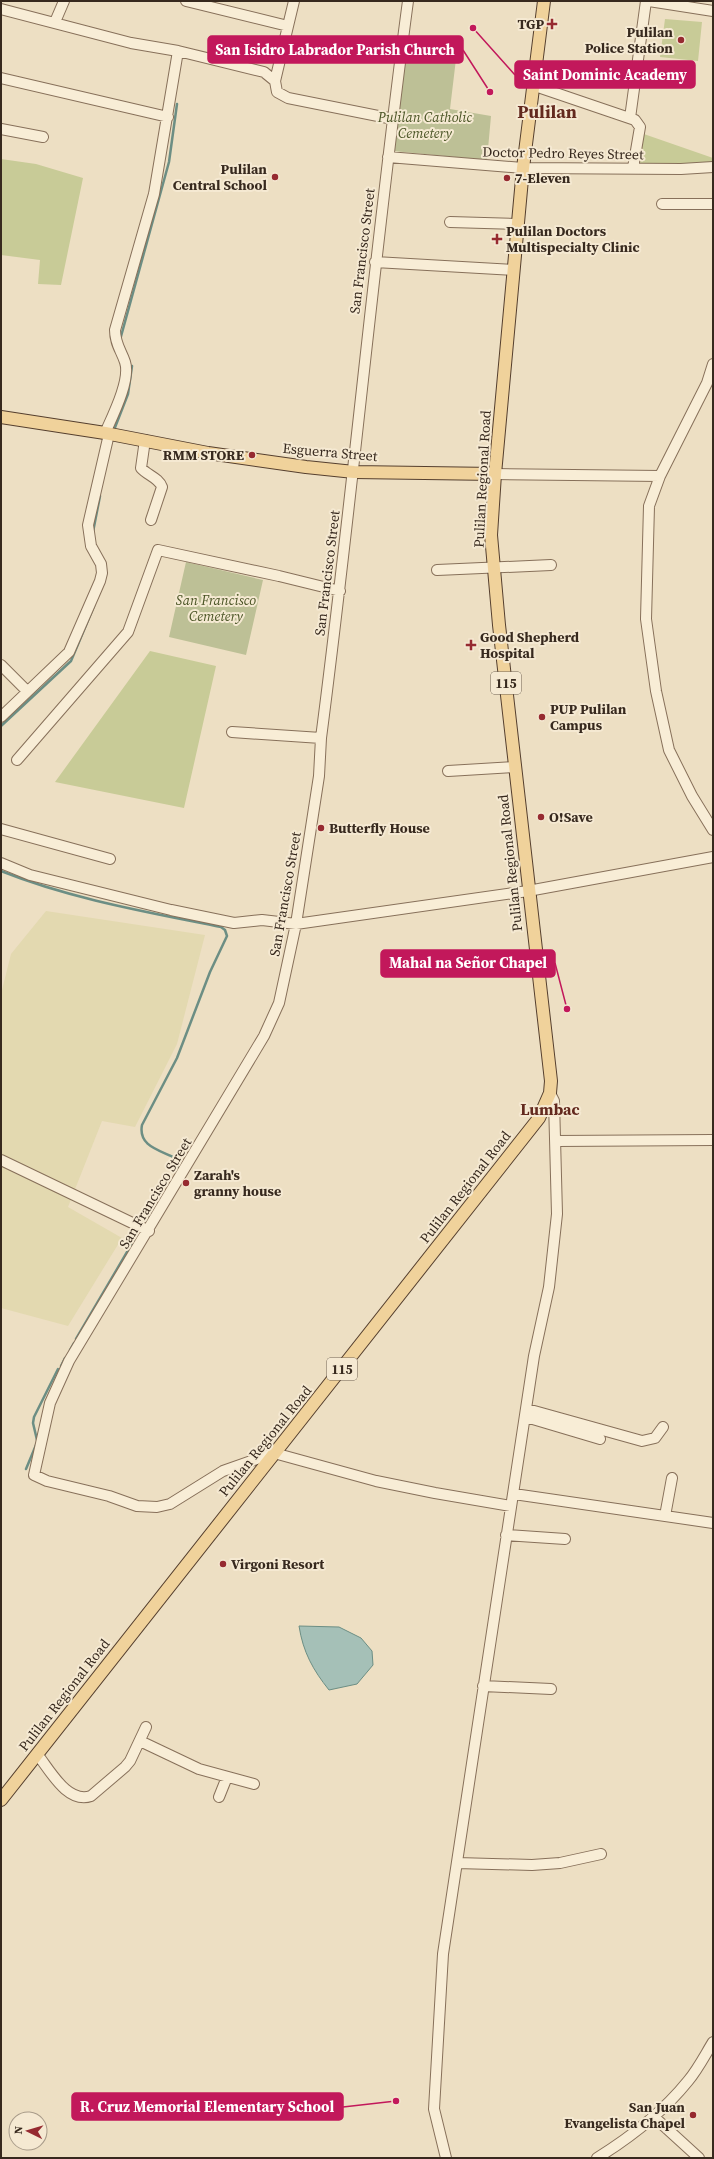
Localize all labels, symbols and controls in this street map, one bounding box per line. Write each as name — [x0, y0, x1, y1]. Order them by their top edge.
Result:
place label: TGP — [517, 14, 544, 34]
marker: TGP — [547, 19, 557, 29]
place label: Pulilan Police Station — [585, 22, 673, 58]
marker: Pulilan Police Station — [676, 35, 686, 45]
callout: San Isidro Labrador Parish Church — [208, 36, 463, 63]
text: San Isidro Labrador Parish Church — [215, 39, 455, 60]
callout: Saint Dominic Academy — [515, 61, 695, 88]
text: Saint Dominic Academy — [523, 64, 687, 85]
district label: Pulilan — [517, 99, 577, 124]
park label: Pulilan Catholic Cemetery — [377, 107, 473, 143]
street label: Doctor Pedro Reyes Street — [482, 142, 644, 164]
place label: Pulilan Central School — [173, 159, 267, 195]
place label: 7-Eleven — [515, 168, 571, 188]
marker: Pulilan Central School — [270, 172, 280, 182]
marker: 7-Eleven — [502, 173, 512, 183]
street label: San Francisco Street — [344, 187, 380, 315]
place label: Pulilan Doctors Multispecialty Clinic — [506, 221, 640, 257]
marker: Pulilan Doctors Multispecialty Clinic — [491, 233, 503, 245]
street label: Pulilan Regional Road — [468, 410, 496, 548]
street label: Esguerra Street — [282, 438, 379, 466]
place label: RMM STORE — [163, 445, 244, 465]
marker: RMM STORE — [247, 450, 257, 460]
street label: San Francisco Street — [309, 509, 345, 637]
park label: San Francisco Cemetery — [176, 590, 256, 626]
place label: Good Shepherd Hospital — [480, 627, 580, 663]
marker: Good Shepherd Hospital — [465, 639, 477, 651]
road number: 115 — [491, 672, 521, 694]
place label: PUP Pulilan Campus — [550, 699, 627, 735]
marker: PUP Pulilan Campus — [537, 712, 547, 722]
street label: Pulilan Regional Road — [493, 793, 527, 932]
place label: O!Save — [549, 807, 593, 827]
marker: O!Save — [536, 812, 546, 822]
place label: Butterfly House — [329, 818, 430, 838]
marker: Butterfly House — [316, 823, 326, 833]
street label: San Francisco Street — [264, 830, 306, 958]
callout: Mahal na Señor Chapel — [381, 950, 555, 977]
text: Mahal na Señor Chapel — [389, 952, 547, 973]
district label: Lumbac — [520, 1098, 580, 1120]
street label: Pulilan Regional Road — [415, 1127, 515, 1247]
street label: San Francisco Street — [114, 1133, 196, 1252]
place label: Zarah's granny house — [194, 1165, 281, 1201]
marker: Zarah's granny house — [181, 1178, 191, 1188]
road number: 115 — [327, 1358, 357, 1380]
street label: Pulilan Regional Road — [214, 1381, 316, 1501]
place label: Virgoni Resort — [231, 1554, 325, 1574]
marker: Virgoni Resort — [218, 1559, 228, 1569]
street label: Pulilan Regional Road — [14, 1635, 114, 1755]
callout: R. Cruz Memorial Elementary School — [72, 2093, 343, 2120]
text: R. Cruz Memorial Elementary School — [80, 2096, 334, 2117]
place label: San Juan Evangelista Chapel — [564, 2097, 685, 2133]
marker: San Juan Evangelista Chapel — [688, 2110, 698, 2120]
north arrow — [8, 2111, 48, 2151]
text: N — [11, 2126, 26, 2135]

